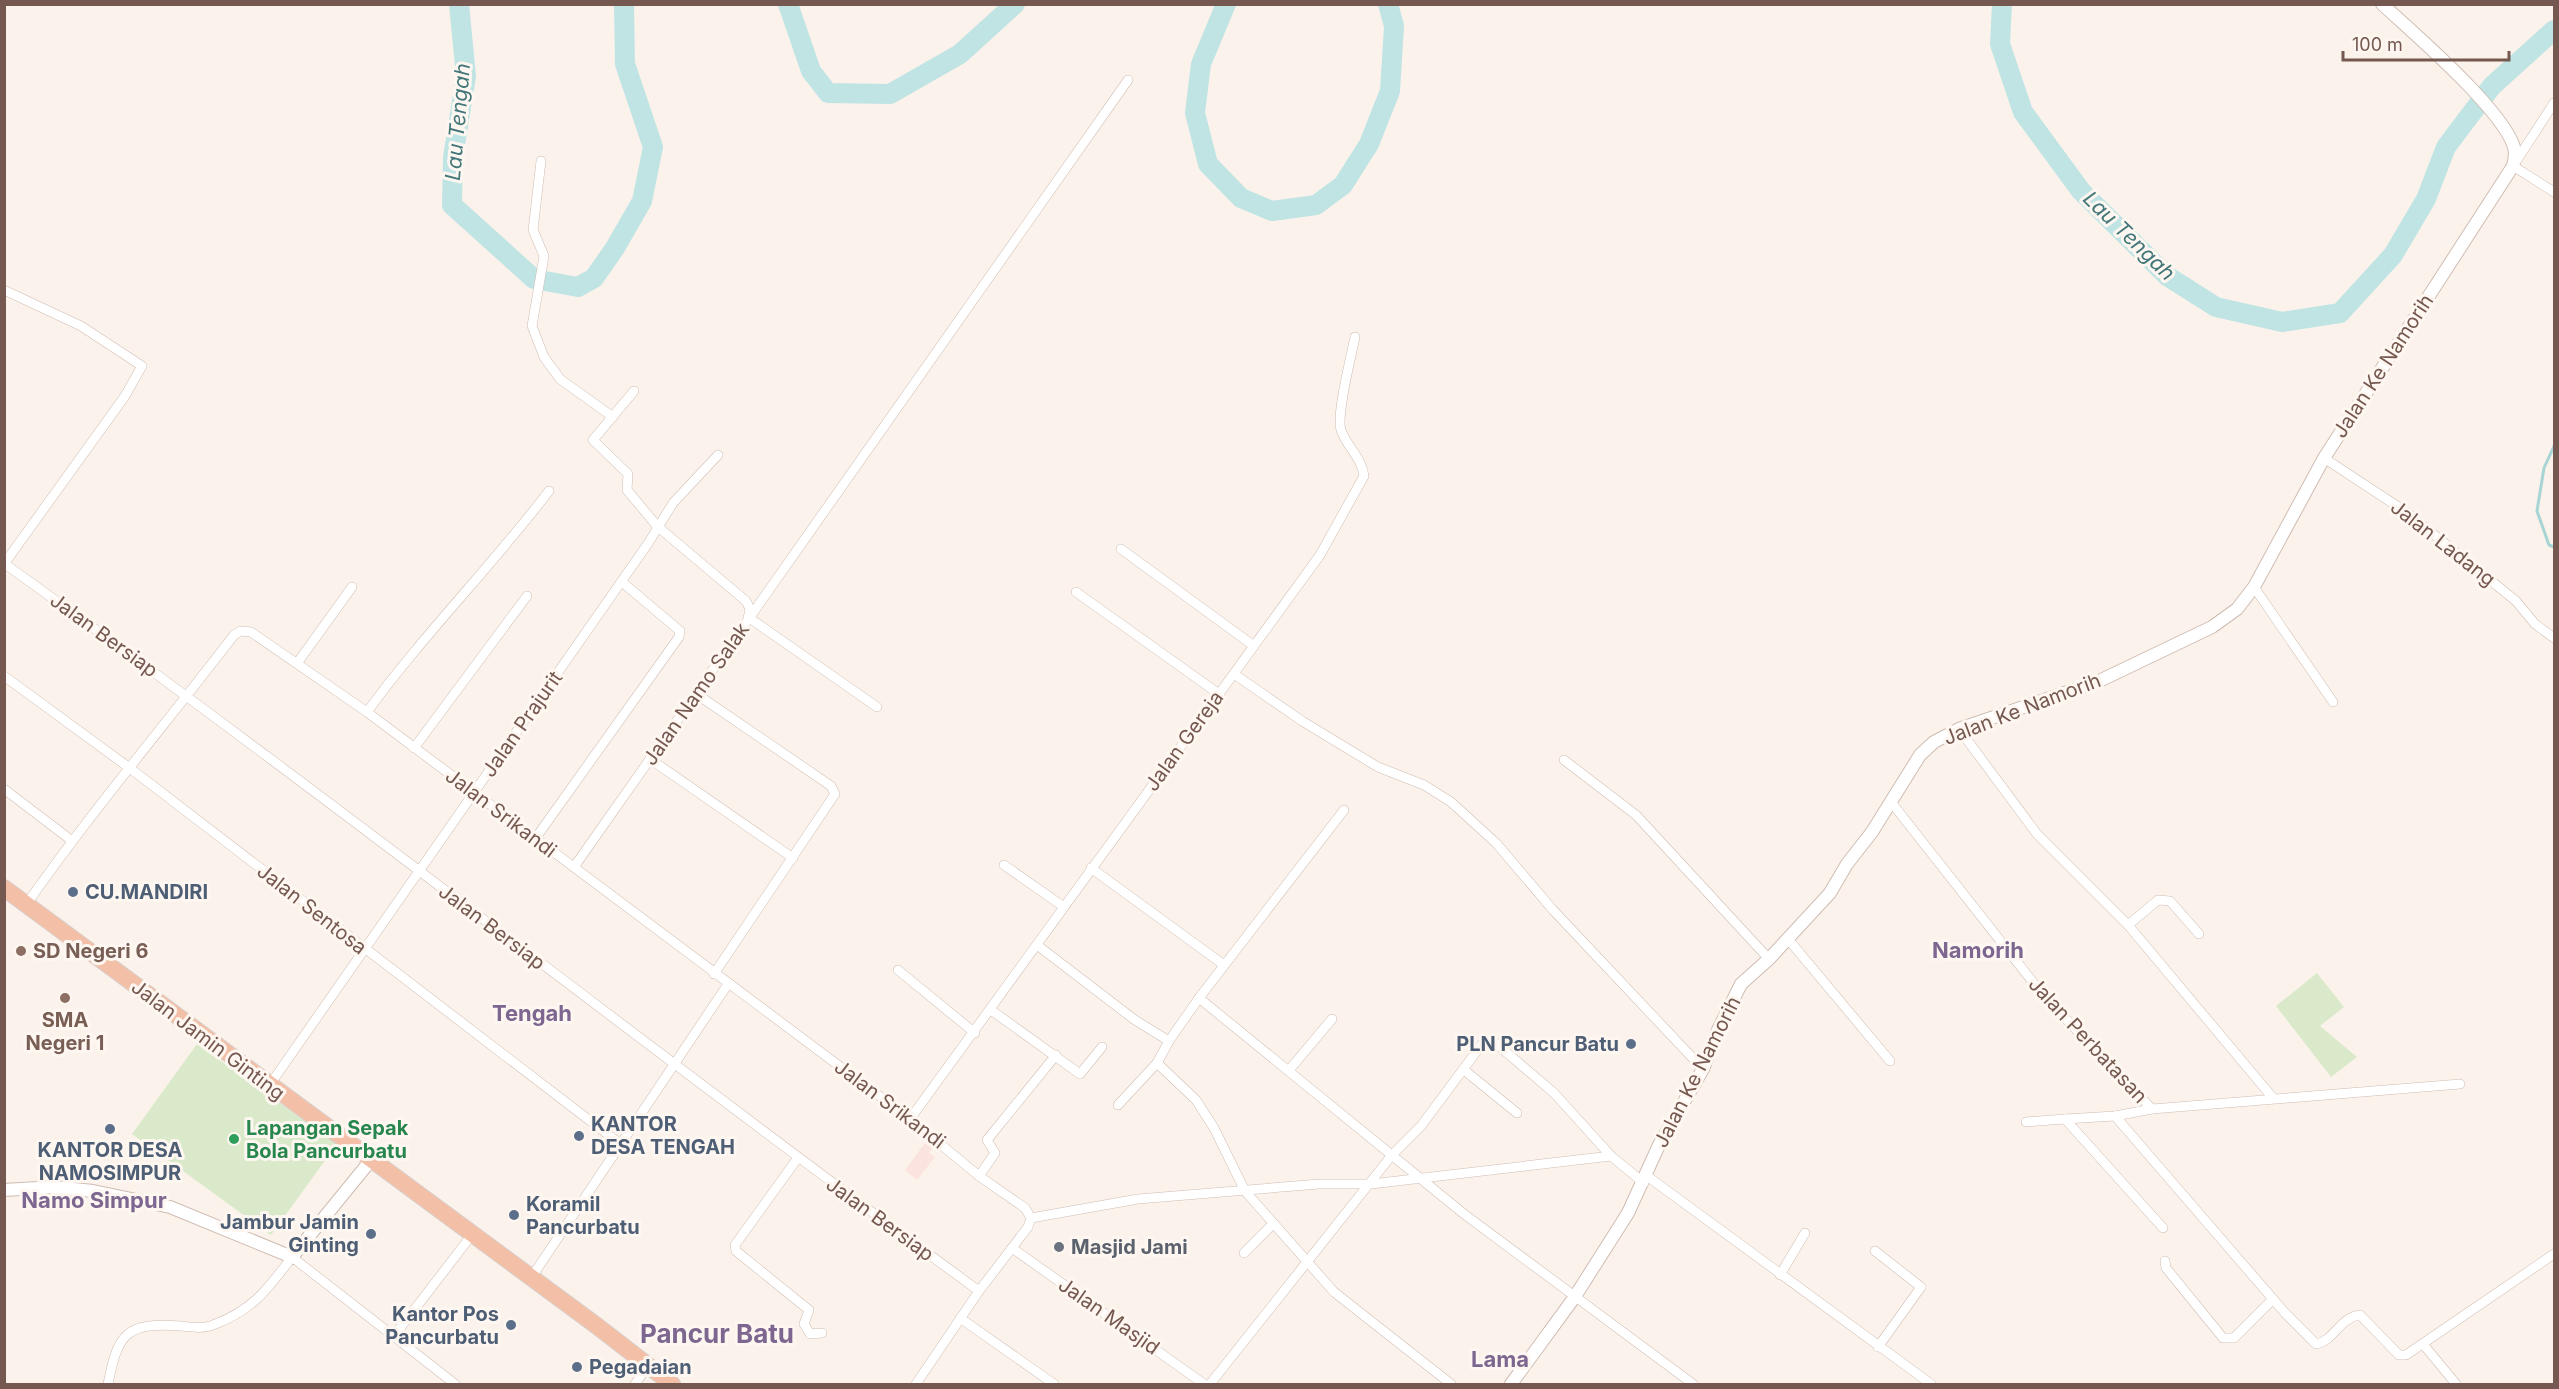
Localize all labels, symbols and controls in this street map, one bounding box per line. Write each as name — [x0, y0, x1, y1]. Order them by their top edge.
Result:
scale bar — [2343, 24, 2510, 62]
text: 100 m — [2352, 34, 2403, 55]
water label: Lau Tengah — [440, 62, 475, 182]
water label: Lau Tengah — [2078, 186, 2180, 286]
street label: Jalan Ke Namorih — [2328, 290, 2438, 442]
street label: Jalan Ladang — [2386, 495, 2500, 591]
street label: Jalan Bersiap — [45, 588, 163, 682]
street label: Jalan Namo Salak — [638, 618, 754, 770]
street label: Jalan Prajurit — [477, 666, 568, 782]
street label: Jalan Ke Namorih — [1940, 668, 2104, 750]
street label: Jalan Gereja — [1140, 686, 1228, 796]
street label: Jalan Srikandi — [441, 763, 561, 863]
street label: Jalan Sentosa — [252, 859, 372, 959]
street label: Jalan Bersiap — [434, 879, 550, 975]
place label: CU.MANDIRI — [85, 880, 208, 904]
marker: CU.MANDIRI — [66, 885, 80, 899]
district label: Namorih — [1932, 937, 2024, 963]
place label: SD Negeri 6 — [33, 939, 148, 963]
marker: SD Negeri 6 — [14, 944, 28, 958]
street label: Jalan Perbatasan — [2023, 972, 2153, 1108]
street label: Jalan Jamin Ginting — [127, 975, 289, 1105]
marker: SMA Negeri 1 — [58, 991, 72, 1005]
street label: Jalan Ke Namorih — [1649, 992, 1745, 1152]
district label: Tengah — [492, 1000, 572, 1026]
place label: SMA Negeri 1 — [26, 1008, 104, 1055]
place label: PLN Pancur Batu — [1456, 1032, 1619, 1056]
marker: PLN Pancur Batu — [1624, 1037, 1638, 1051]
street label: Jalan Srikandi — [830, 1054, 950, 1154]
place label: KANTOR DESA TENGAH — [591, 1112, 735, 1159]
place label: Lapangan Sepak Bola Pancurbatu — [246, 1116, 409, 1163]
marker: KANTOR DESA NAMOSIMPUR — [103, 1122, 117, 1136]
marker: KANTOR DESA TENGAH — [572, 1129, 586, 1143]
marker: Lapangan Sepak Bola Pancurbatu — [227, 1132, 241, 1146]
place label: KANTOR DESA NAMOSIMPUR — [38, 1138, 183, 1185]
street label: Jalan Bersiap — [821, 1172, 939, 1266]
district label: Namo Simpur — [21, 1187, 167, 1213]
place label: Koramil Pancurbatu — [526, 1192, 640, 1239]
marker: Koramil Pancurbatu — [507, 1208, 521, 1222]
place label: Jambur Jamin Ginting — [220, 1210, 359, 1257]
marker: Jambur Jamin Ginting — [364, 1227, 378, 1241]
place label: Masjid Jami — [1071, 1235, 1188, 1259]
marker: Masjid Jami — [1052, 1240, 1066, 1254]
street label: Jalan Masjid — [1054, 1272, 1164, 1360]
place label: Kantor Pos Pancurbatu — [385, 1302, 499, 1349]
marker: Kantor Pos Pancurbatu — [504, 1318, 518, 1332]
district label: Pancur Batu — [640, 1318, 794, 1349]
district label: Lama — [1471, 1346, 1529, 1372]
place label: Pegadaian — [589, 1355, 692, 1379]
marker: Pegadaian — [570, 1360, 584, 1374]

